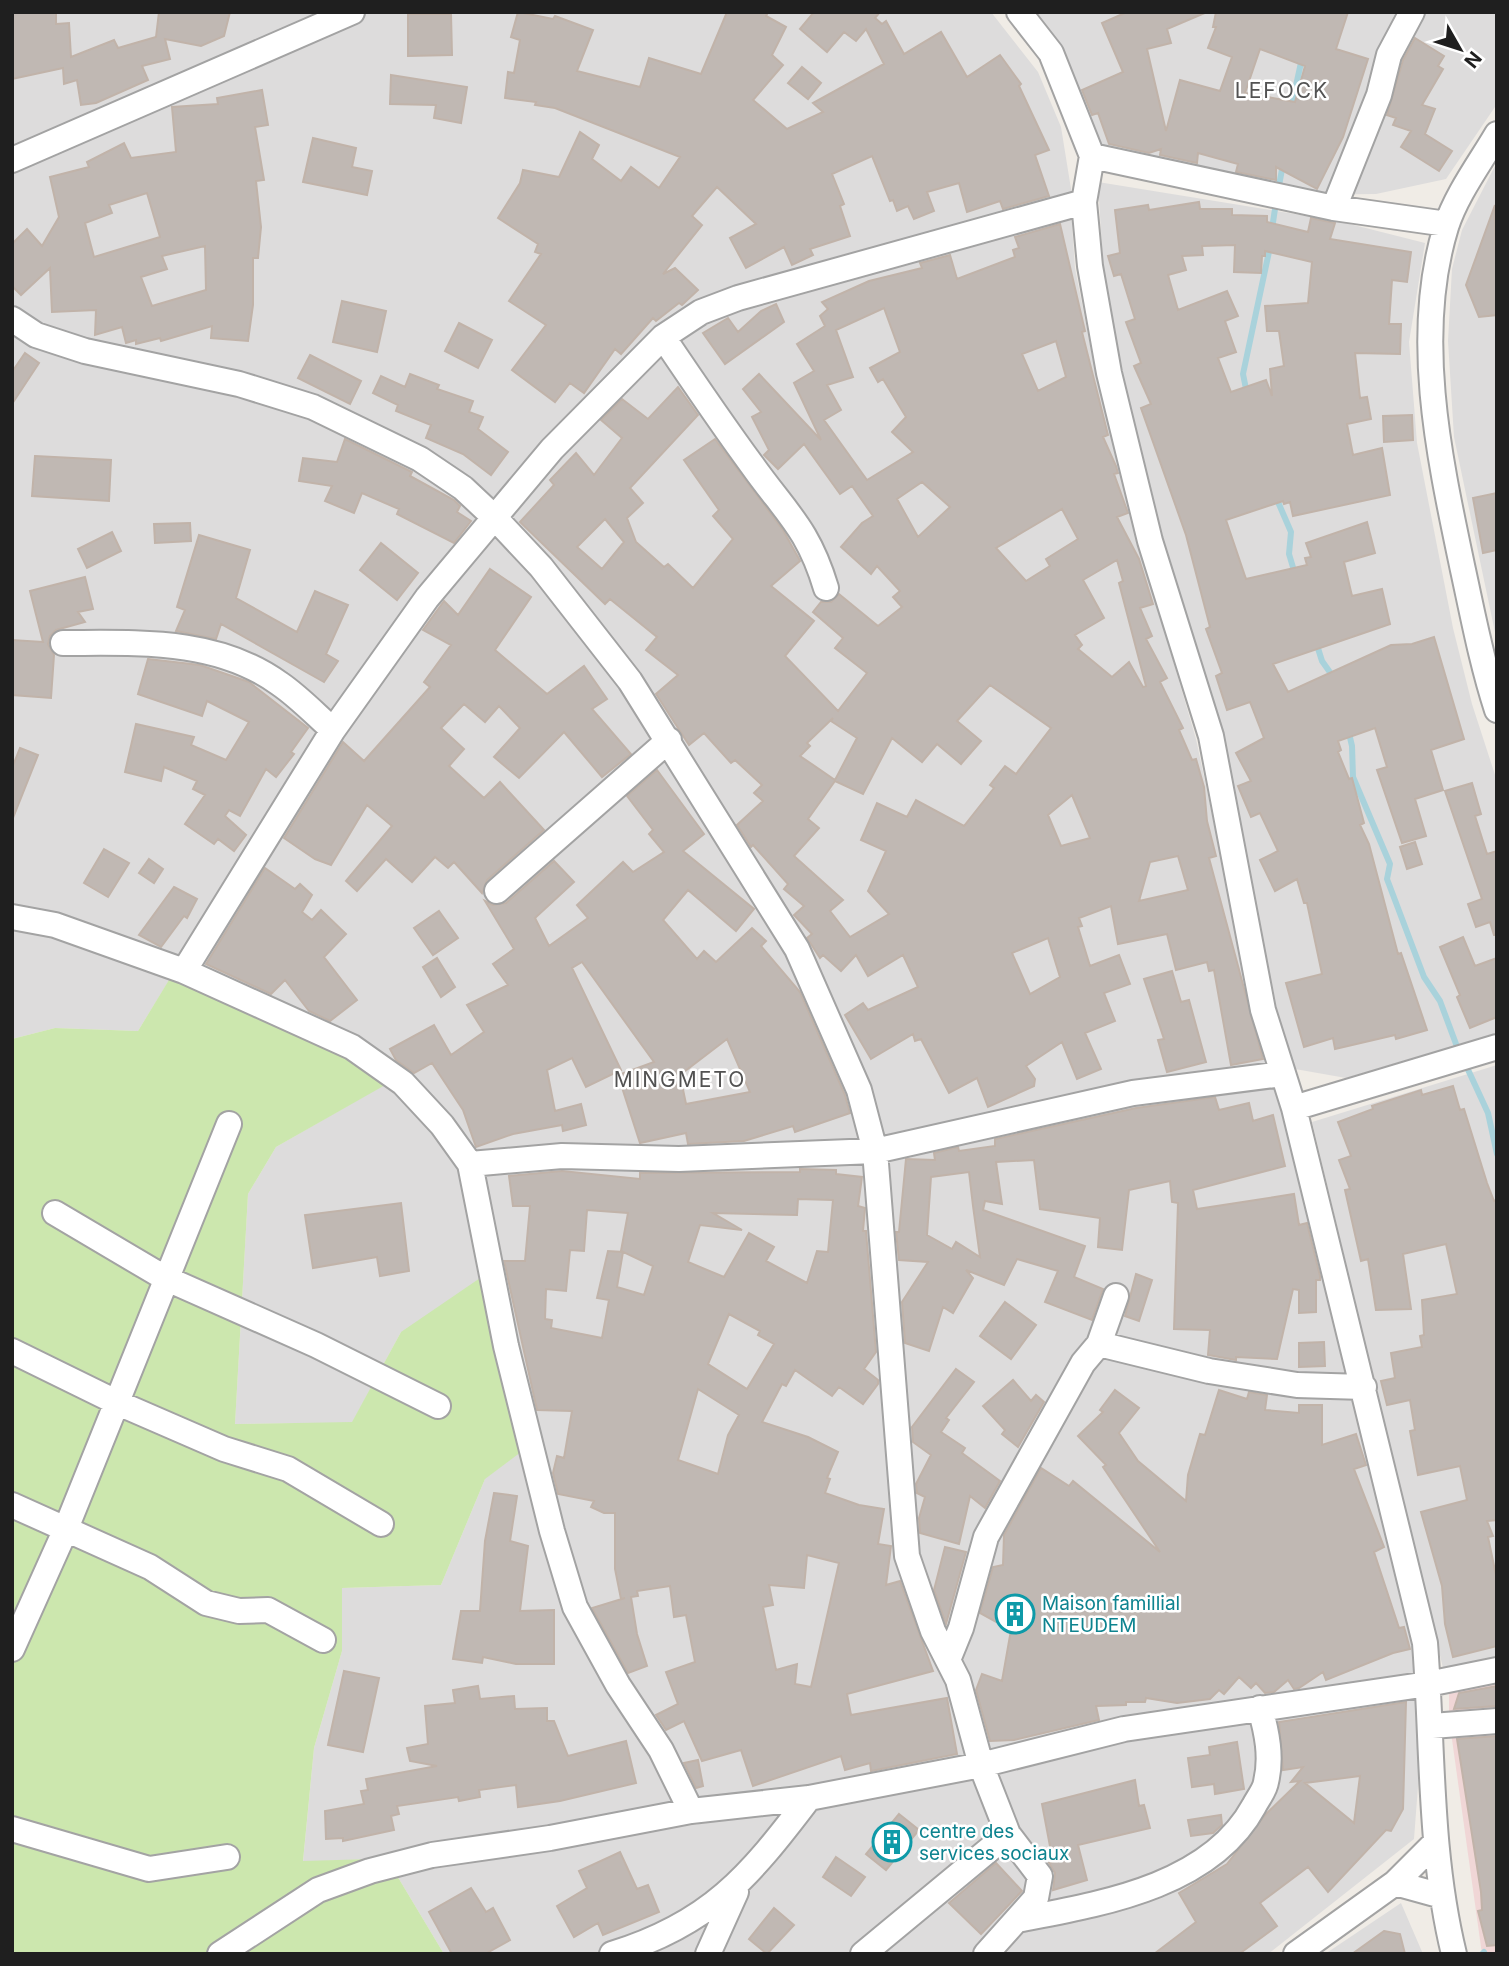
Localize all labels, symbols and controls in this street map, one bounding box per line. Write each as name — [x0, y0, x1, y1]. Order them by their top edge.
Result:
north arrow — [1425, 14, 1495, 84]
text: N — [1459, 47, 1486, 72]
district label: LEFOCK — [1235, 78, 1329, 103]
district label: MINGMETO — [614, 1067, 746, 1092]
place label: Maison famillial NTEUDEM — [1042, 1592, 1180, 1637]
building icon: Maison famillial NTEUDEM — [994, 1593, 1036, 1635]
place label: centre des services sociaux — [919, 1820, 1069, 1865]
building icon: centre des services sociaux — [871, 1821, 913, 1863]

